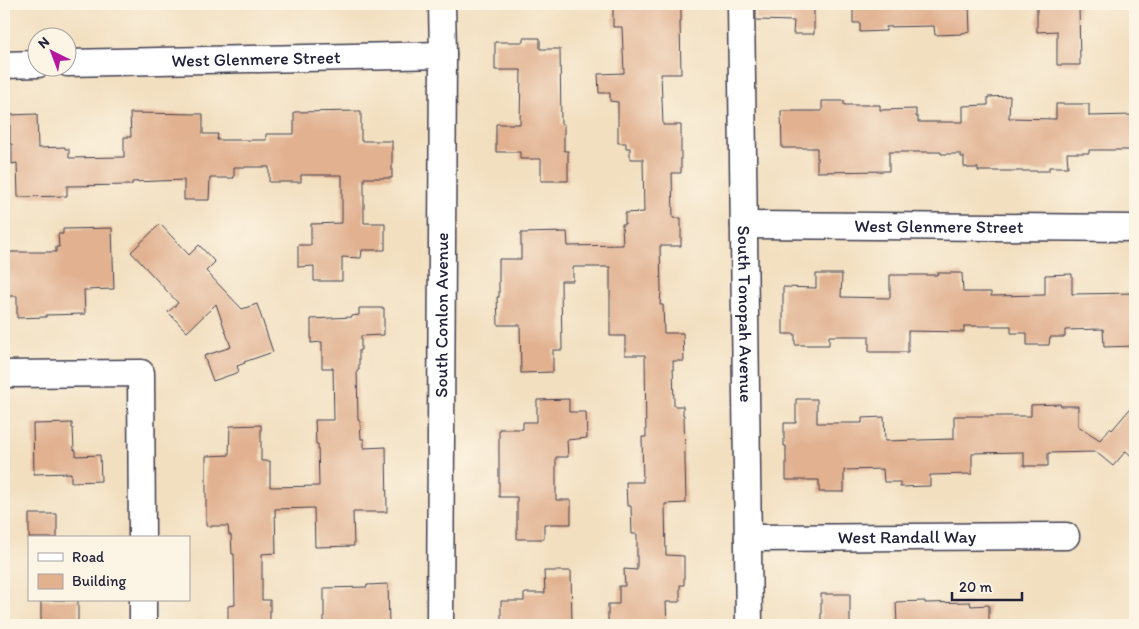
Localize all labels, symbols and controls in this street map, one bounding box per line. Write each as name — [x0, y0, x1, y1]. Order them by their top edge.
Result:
north arrow — [28, 28, 78, 78]
text: N — [34, 33, 53, 52]
street label: West Glenmere Street — [171, 46, 341, 72]
street label: West Glenmere Street — [854, 215, 1024, 238]
street label: South Tonopah Avenue — [733, 225, 757, 403]
street label: South Conlon Avenue — [430, 232, 453, 398]
street label: West Randall Way — [838, 526, 977, 548]
legend — [28, 536, 190, 602]
text: Road — [72, 548, 105, 566]
scale bar — [952, 569, 1022, 601]
text: Building — [72, 572, 126, 590]
text: 20 m — [959, 578, 993, 596]

